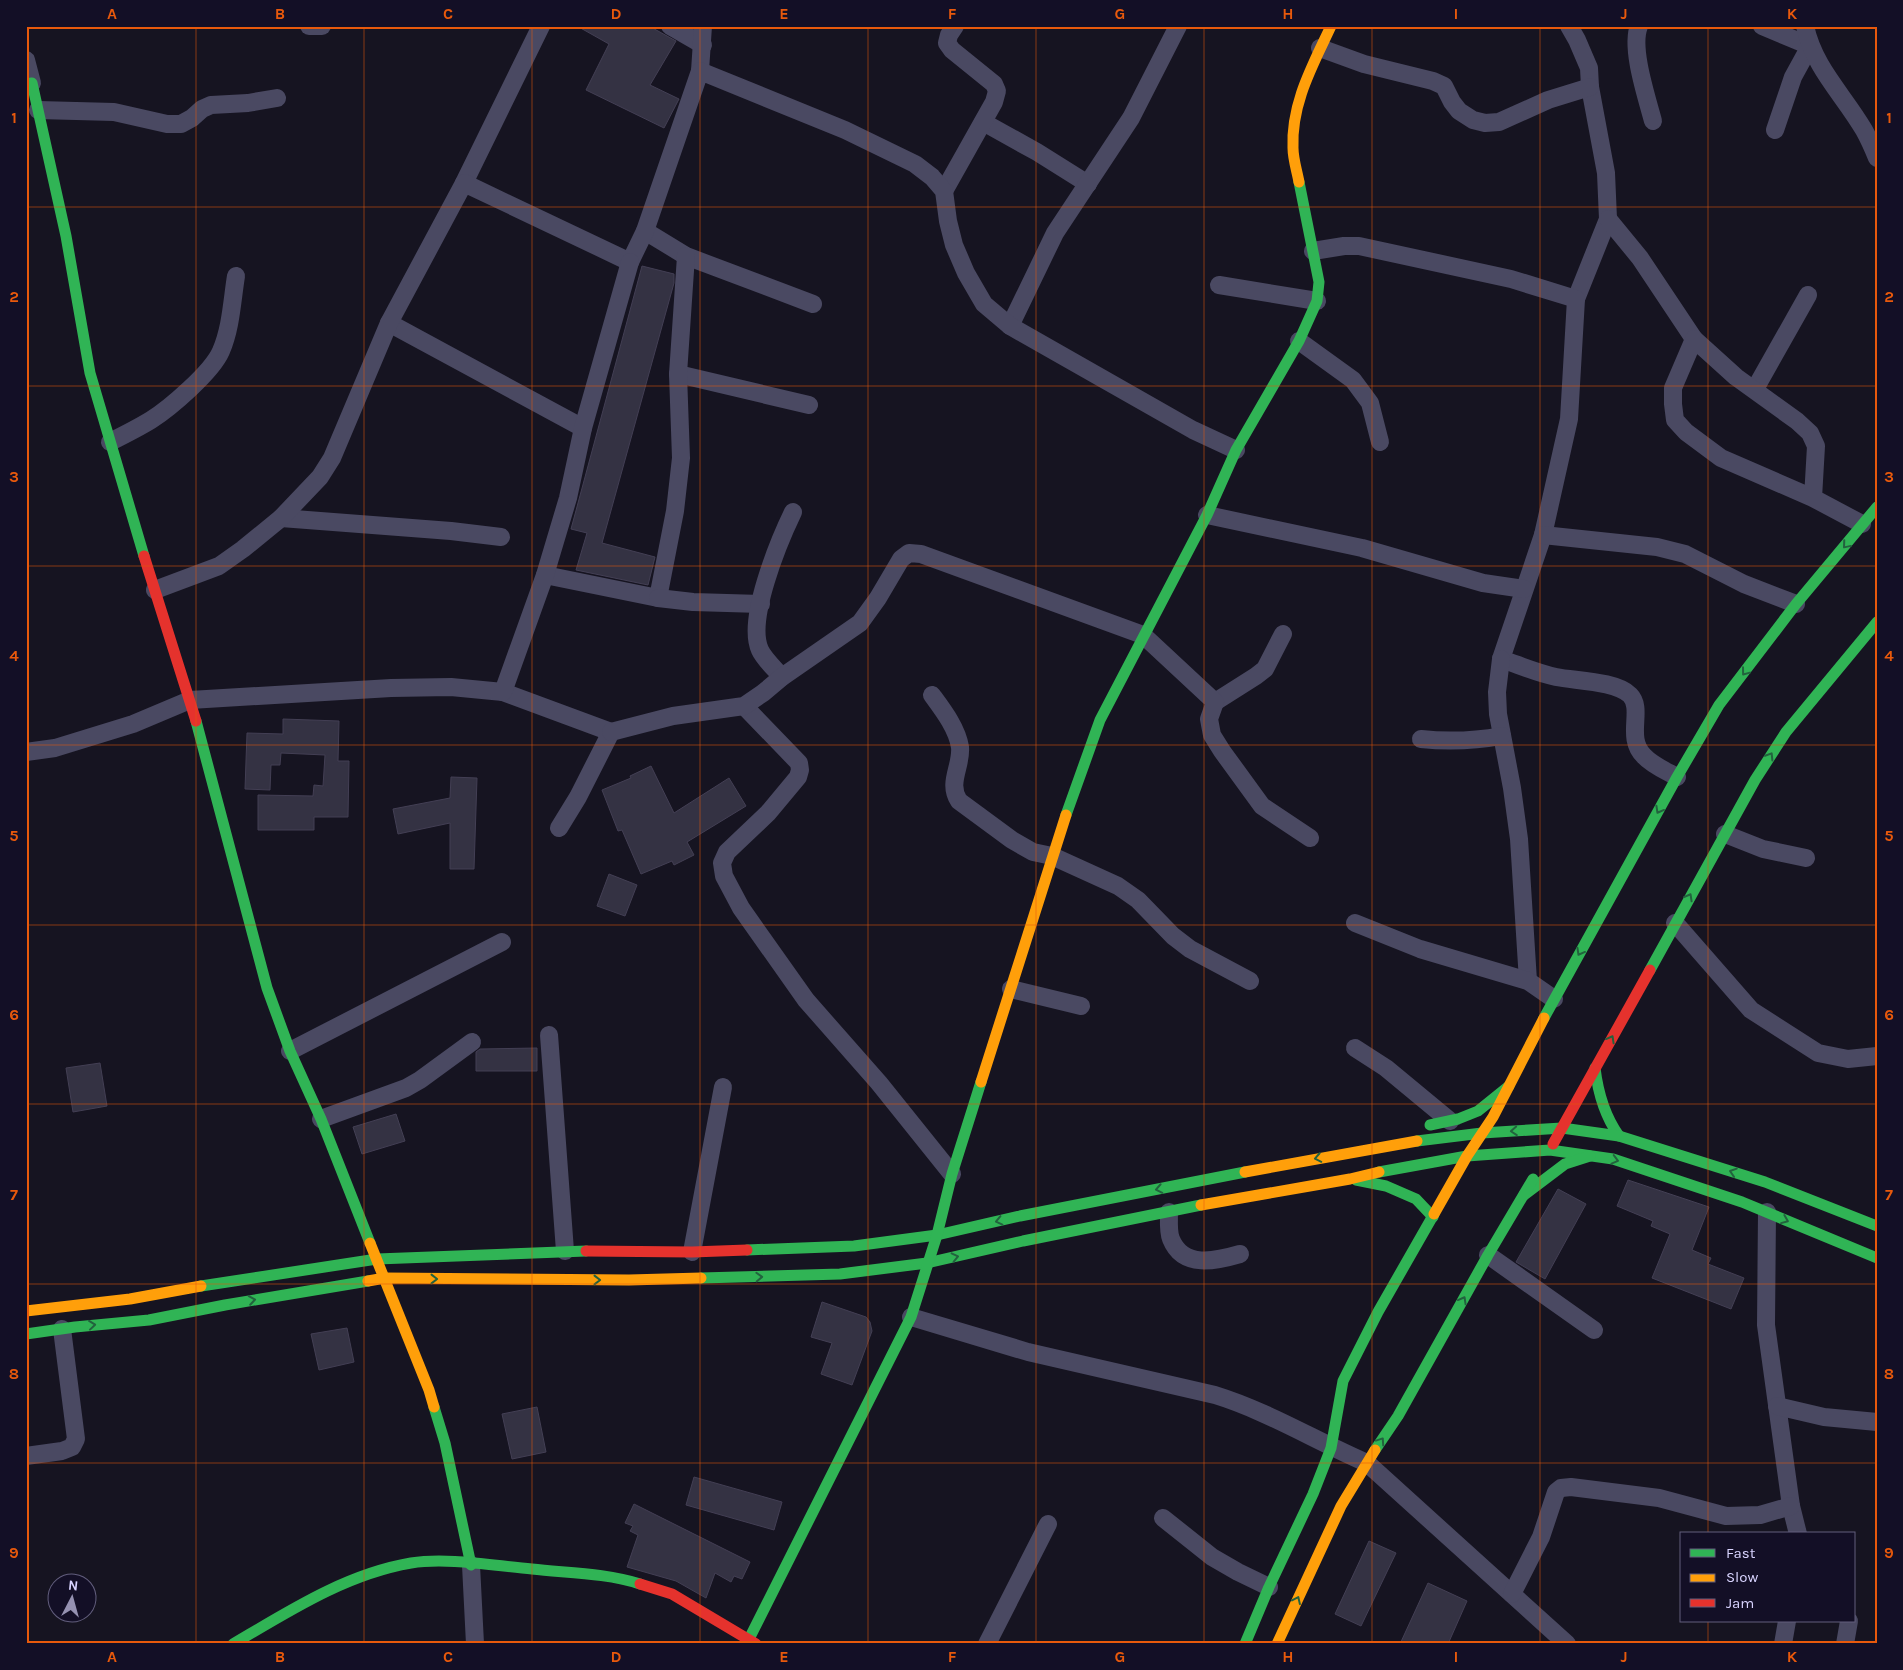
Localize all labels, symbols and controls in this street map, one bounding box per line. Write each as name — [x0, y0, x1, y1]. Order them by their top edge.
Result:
text: A — [107, 4, 117, 23]
text: B — [275, 4, 285, 23]
text: C — [443, 4, 453, 23]
text: D — [611, 4, 622, 23]
text: E — [779, 4, 789, 23]
text: F — [948, 4, 957, 23]
text: G — [1115, 4, 1125, 23]
text: H — [1282, 4, 1294, 23]
text: I — [1454, 4, 1458, 23]
text: J — [1620, 4, 1628, 23]
text: K — [1787, 4, 1798, 23]
text: 1 — [11, 108, 17, 127]
text: 1 — [1886, 108, 1892, 127]
text: 2 — [9, 287, 19, 306]
text: 2 — [1884, 287, 1894, 306]
text: 3 — [9, 467, 19, 486]
text: 3 — [1884, 467, 1894, 486]
one-way arrow — [1842, 539, 1851, 548]
text: 4 — [9, 646, 19, 665]
text: 4 — [1884, 646, 1894, 665]
one-way arrow — [1742, 666, 1750, 675]
one-way arrow — [1764, 753, 1774, 762]
one-way arrow — [1655, 804, 1665, 813]
text: 5 — [9, 826, 19, 845]
text: 5 — [1884, 826, 1894, 845]
one-way arrow — [1683, 894, 1693, 903]
one-way arrow — [1577, 947, 1587, 956]
text: 6 — [9, 1005, 19, 1024]
text: 6 — [1884, 1005, 1894, 1024]
one-way arrow — [1604, 1036, 1614, 1045]
one-way arrow — [1509, 1126, 1517, 1137]
one-way arrow — [1314, 1153, 1323, 1163]
one-way arrow — [1611, 1155, 1619, 1165]
one-way arrow — [1729, 1168, 1737, 1178]
one-way arrow — [1154, 1183, 1163, 1193]
text: 7 — [10, 1185, 18, 1204]
text: 7 — [1885, 1185, 1893, 1204]
one-way arrow — [1780, 1213, 1789, 1224]
one-way arrow — [995, 1215, 1004, 1226]
one-way arrow — [951, 1252, 960, 1263]
one-way arrow — [755, 1271, 763, 1282]
one-way arrow — [430, 1274, 438, 1284]
one-way arrow — [593, 1275, 601, 1285]
one-way arrow — [248, 1296, 257, 1306]
one-way arrow — [1456, 1297, 1466, 1306]
one-way arrow — [88, 1320, 96, 1331]
text: 8 — [9, 1364, 19, 1383]
text: 8 — [1884, 1364, 1894, 1383]
one-way arrow — [1375, 1437, 1385, 1446]
legend — [1680, 1532, 1856, 1622]
text: 9 — [9, 1543, 19, 1562]
text: 9 — [1884, 1543, 1894, 1562]
text: Fast — [1726, 1544, 1756, 1562]
text: Slow — [1726, 1568, 1758, 1586]
north arrow — [48, 1572, 98, 1622]
text: N — [67, 1577, 79, 1595]
text: Jam — [1726, 1594, 1754, 1612]
one-way arrow — [1291, 1596, 1301, 1605]
text: A — [107, 1647, 117, 1666]
text: B — [275, 1647, 285, 1666]
text: C — [443, 1647, 453, 1666]
text: D — [611, 1647, 622, 1666]
text: E — [779, 1647, 789, 1666]
text: F — [948, 1647, 957, 1666]
text: G — [1115, 1647, 1125, 1666]
text: H — [1282, 1647, 1294, 1666]
text: I — [1454, 1647, 1458, 1666]
text: J — [1620, 1647, 1628, 1666]
text: K — [1787, 1647, 1798, 1666]

